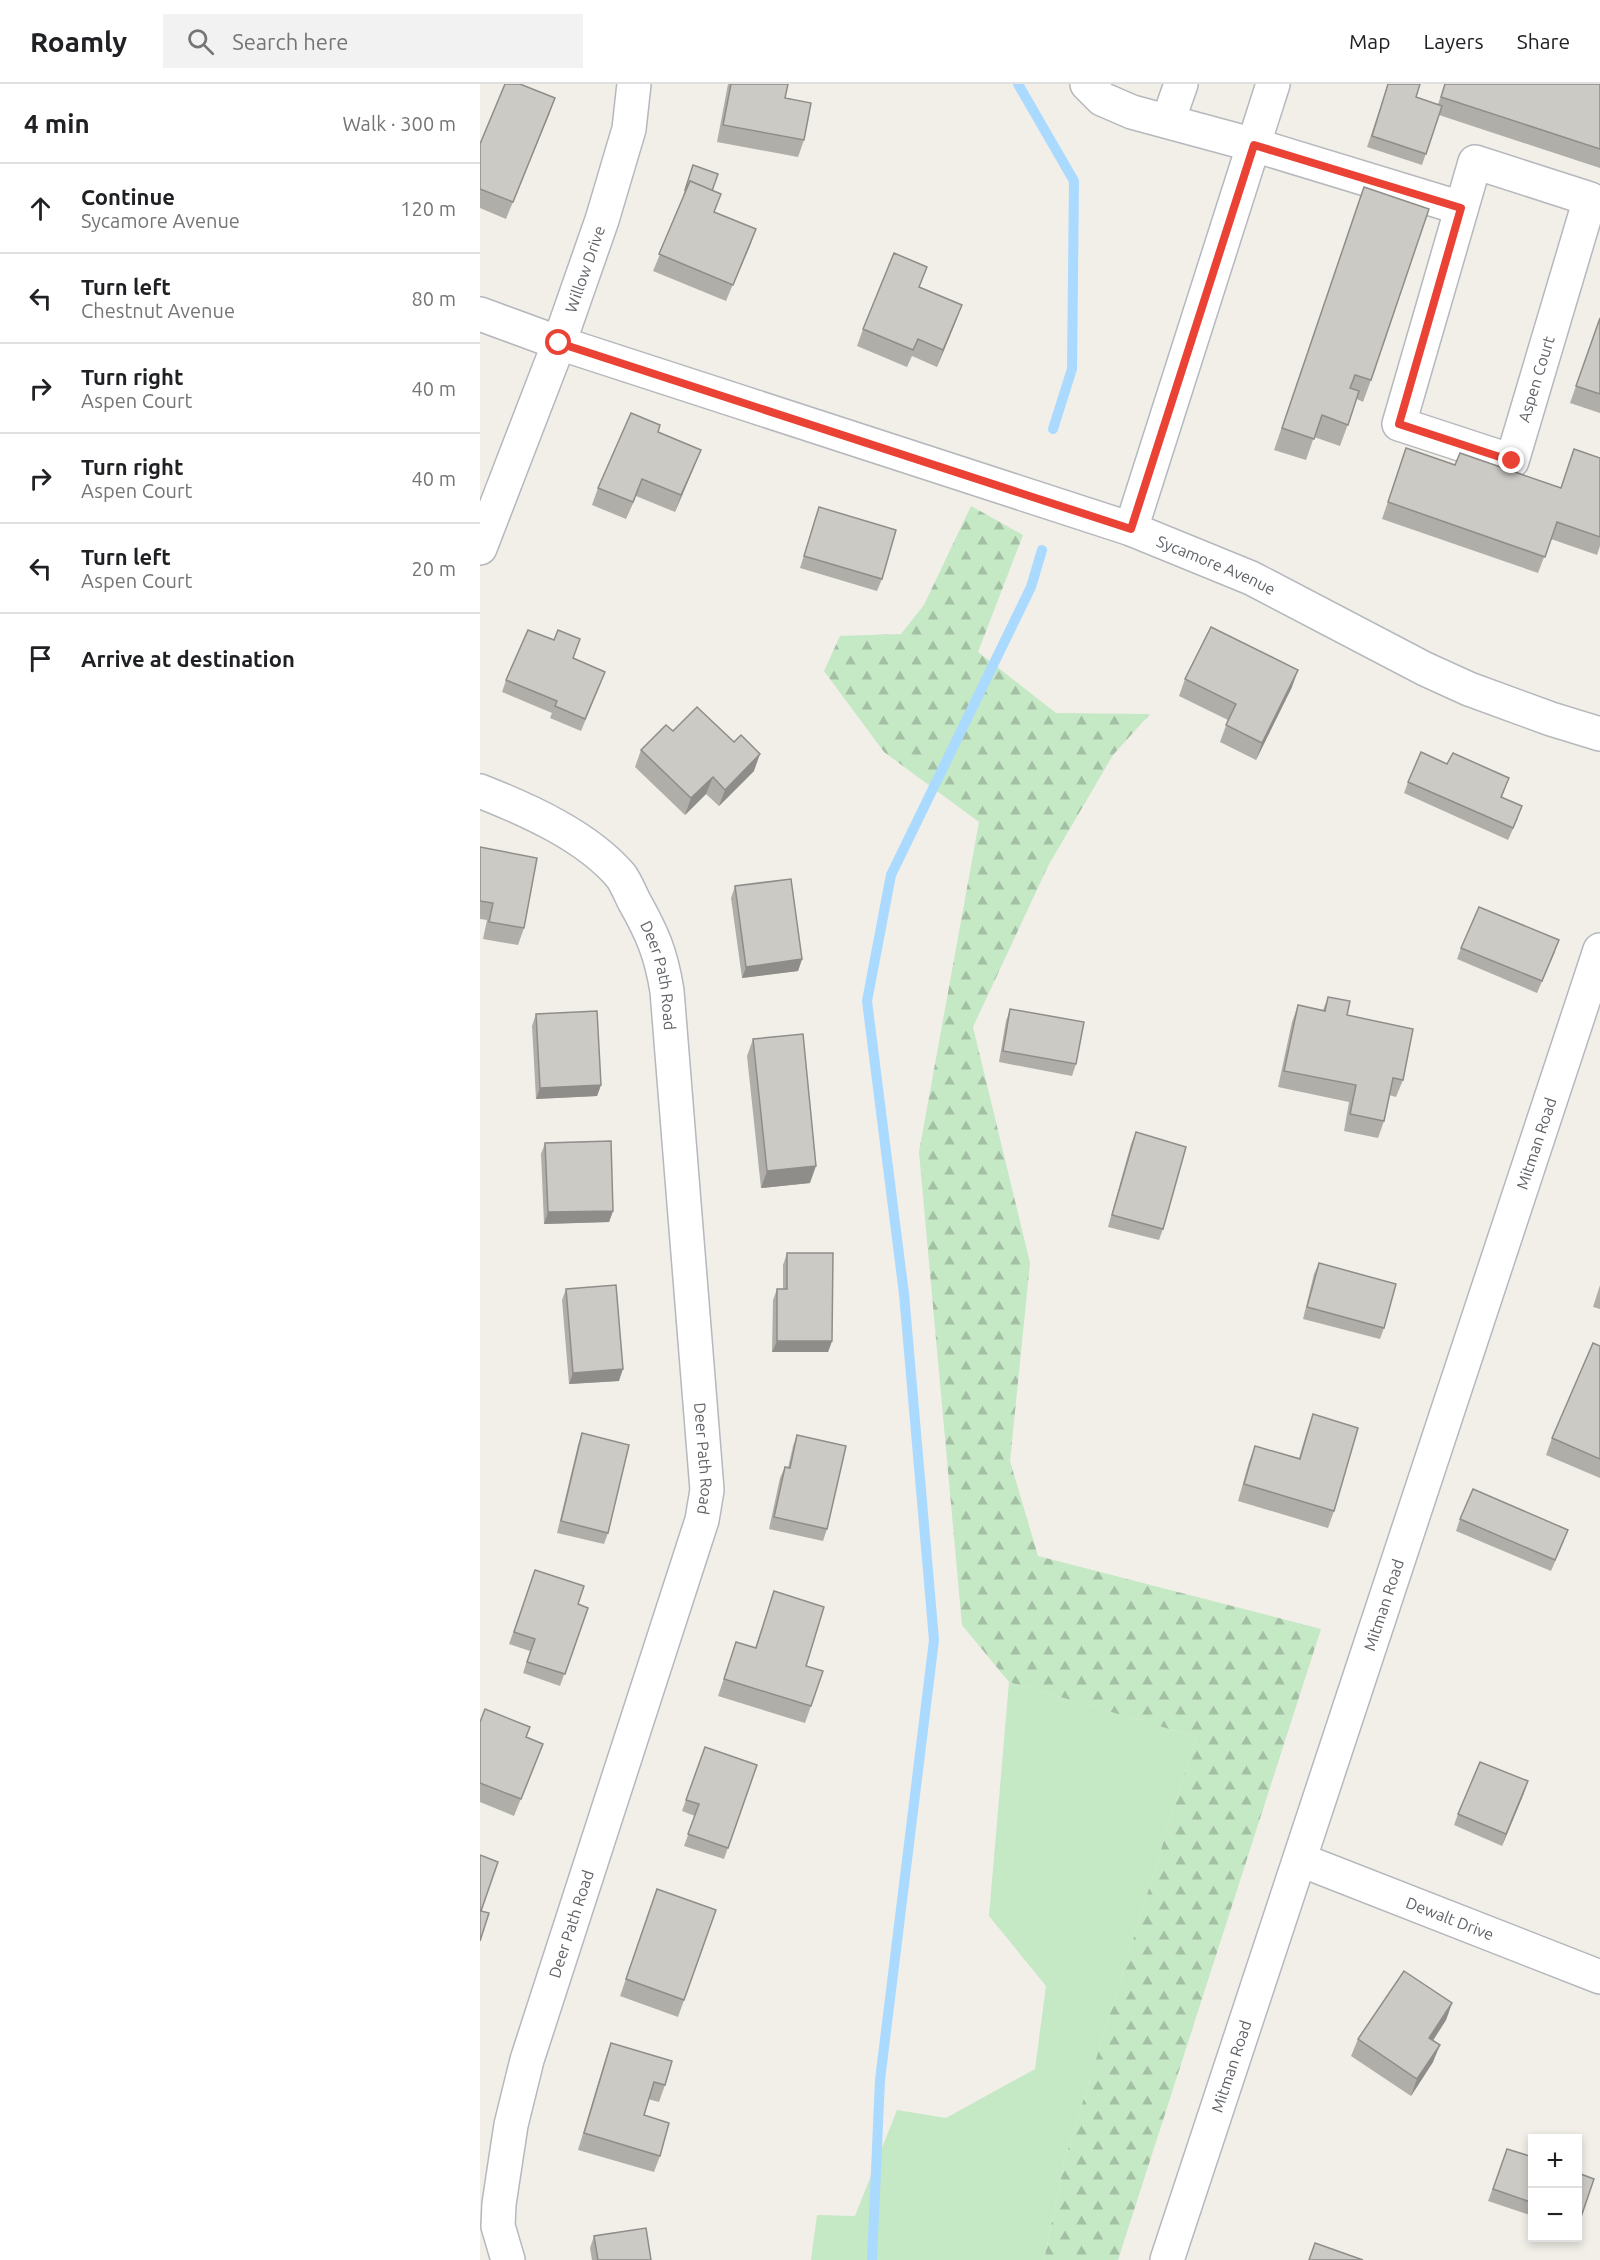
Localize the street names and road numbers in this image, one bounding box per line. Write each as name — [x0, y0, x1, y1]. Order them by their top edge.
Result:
street label: Willow Drive — [561, 223, 608, 315]
street label: Aspen Court — [1514, 333, 1558, 424]
street label: Sycamore Avenue — [1154, 532, 1279, 598]
street label: Deer Path Road — [637, 918, 679, 1031]
street label: Mitman Road — [1512, 1095, 1560, 1192]
street label: Deer Path Road — [691, 1402, 716, 1516]
street label: Mitman Road — [1360, 1557, 1407, 1653]
street label: Deer Path Road — [545, 1868, 597, 1980]
street label: Dewalt Drive — [1404, 1893, 1496, 1944]
street label: Mitman Road — [1207, 2018, 1255, 2115]

